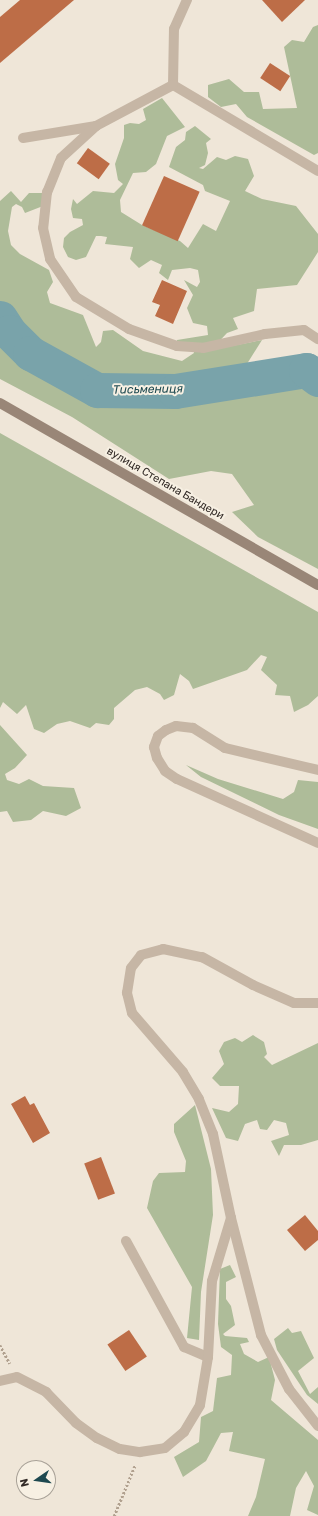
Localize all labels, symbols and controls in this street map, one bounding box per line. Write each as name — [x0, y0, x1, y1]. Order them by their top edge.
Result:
water label: Тисьмениця — [113, 382, 183, 398]
street label: вулиця Степана Бандери — [104, 445, 226, 523]
north arrow — [16, 1460, 56, 1500]
text: N — [18, 1477, 32, 1488]

